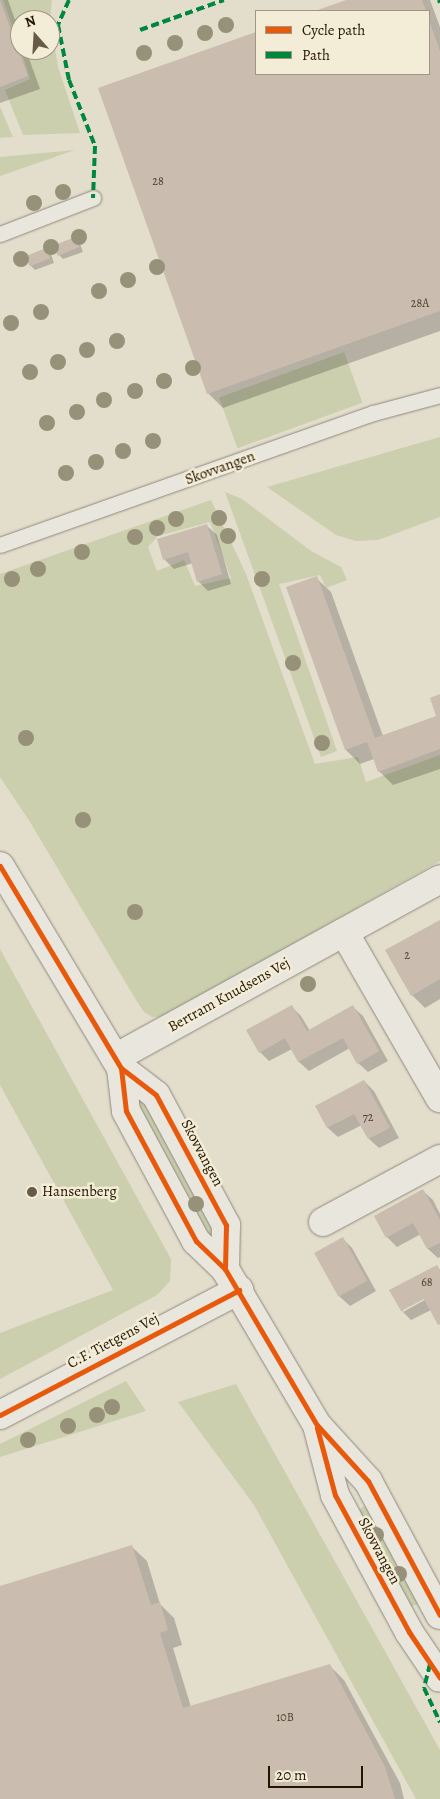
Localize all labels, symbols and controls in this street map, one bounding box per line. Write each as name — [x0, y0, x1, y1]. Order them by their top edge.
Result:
north arrow — [10, 10, 60, 60]
legend — [255, 10, 430, 75]
text: N — [22, 11, 38, 32]
text: Cycle path — [302, 20, 365, 40]
text: Path — [302, 45, 330, 65]
house number: 28 — [152, 175, 164, 189]
house number: 28A — [411, 297, 429, 311]
street label: Skovvangen — [183, 447, 257, 489]
house number: 2 — [404, 949, 410, 963]
street label: Bertram Knudsens Vej — [165, 954, 293, 1036]
house number: 72 — [363, 1111, 373, 1125]
street label: Skovvangen — [177, 1117, 227, 1189]
place label: Hansenberg — [42, 1183, 117, 1201]
marker: Hansenberg — [26, 1186, 38, 1198]
house number: 68 — [421, 1276, 433, 1290]
street label: C.F. Tietgens Vej — [64, 1309, 162, 1373]
street label: Skovvangen — [354, 1515, 404, 1587]
house number: 10B — [276, 1711, 294, 1725]
scale bar — [270, 1756, 365, 1788]
text: 20 m — [276, 1765, 307, 1785]

